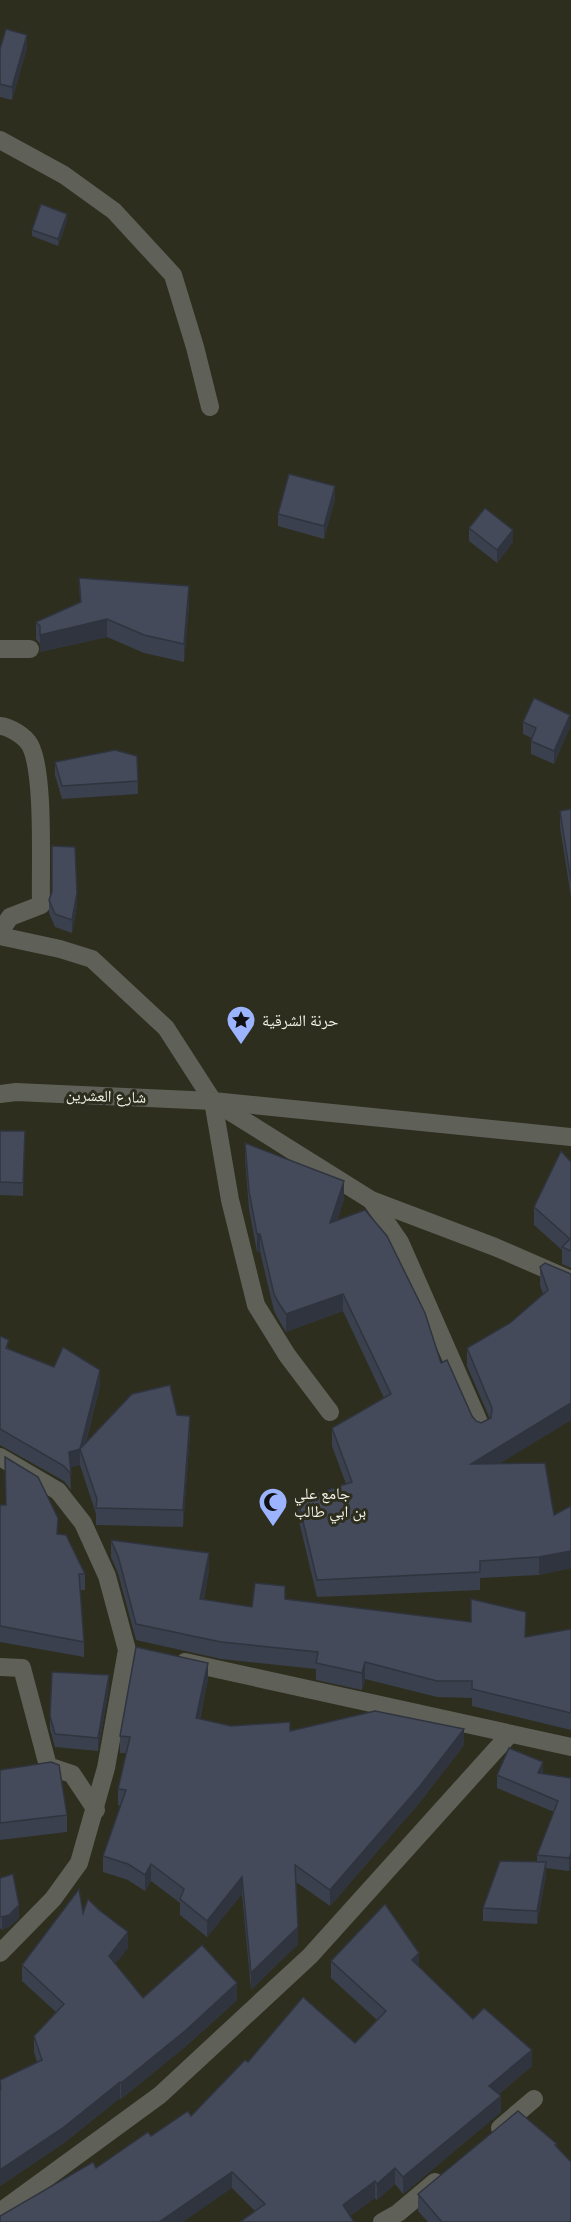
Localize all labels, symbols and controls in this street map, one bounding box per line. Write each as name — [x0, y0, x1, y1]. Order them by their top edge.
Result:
place icon: حرنة الشرقية — [225, 1004, 257, 1046]
place label: حرنة الشرقية — [262, 1010, 338, 1031]
street label: شارع العشرين — [66, 1084, 146, 1108]
place label: جامع علي بن ابي طالب — [294, 1483, 366, 1524]
mosque icon: جامع علي بن ابي طالب — [257, 1486, 289, 1528]

